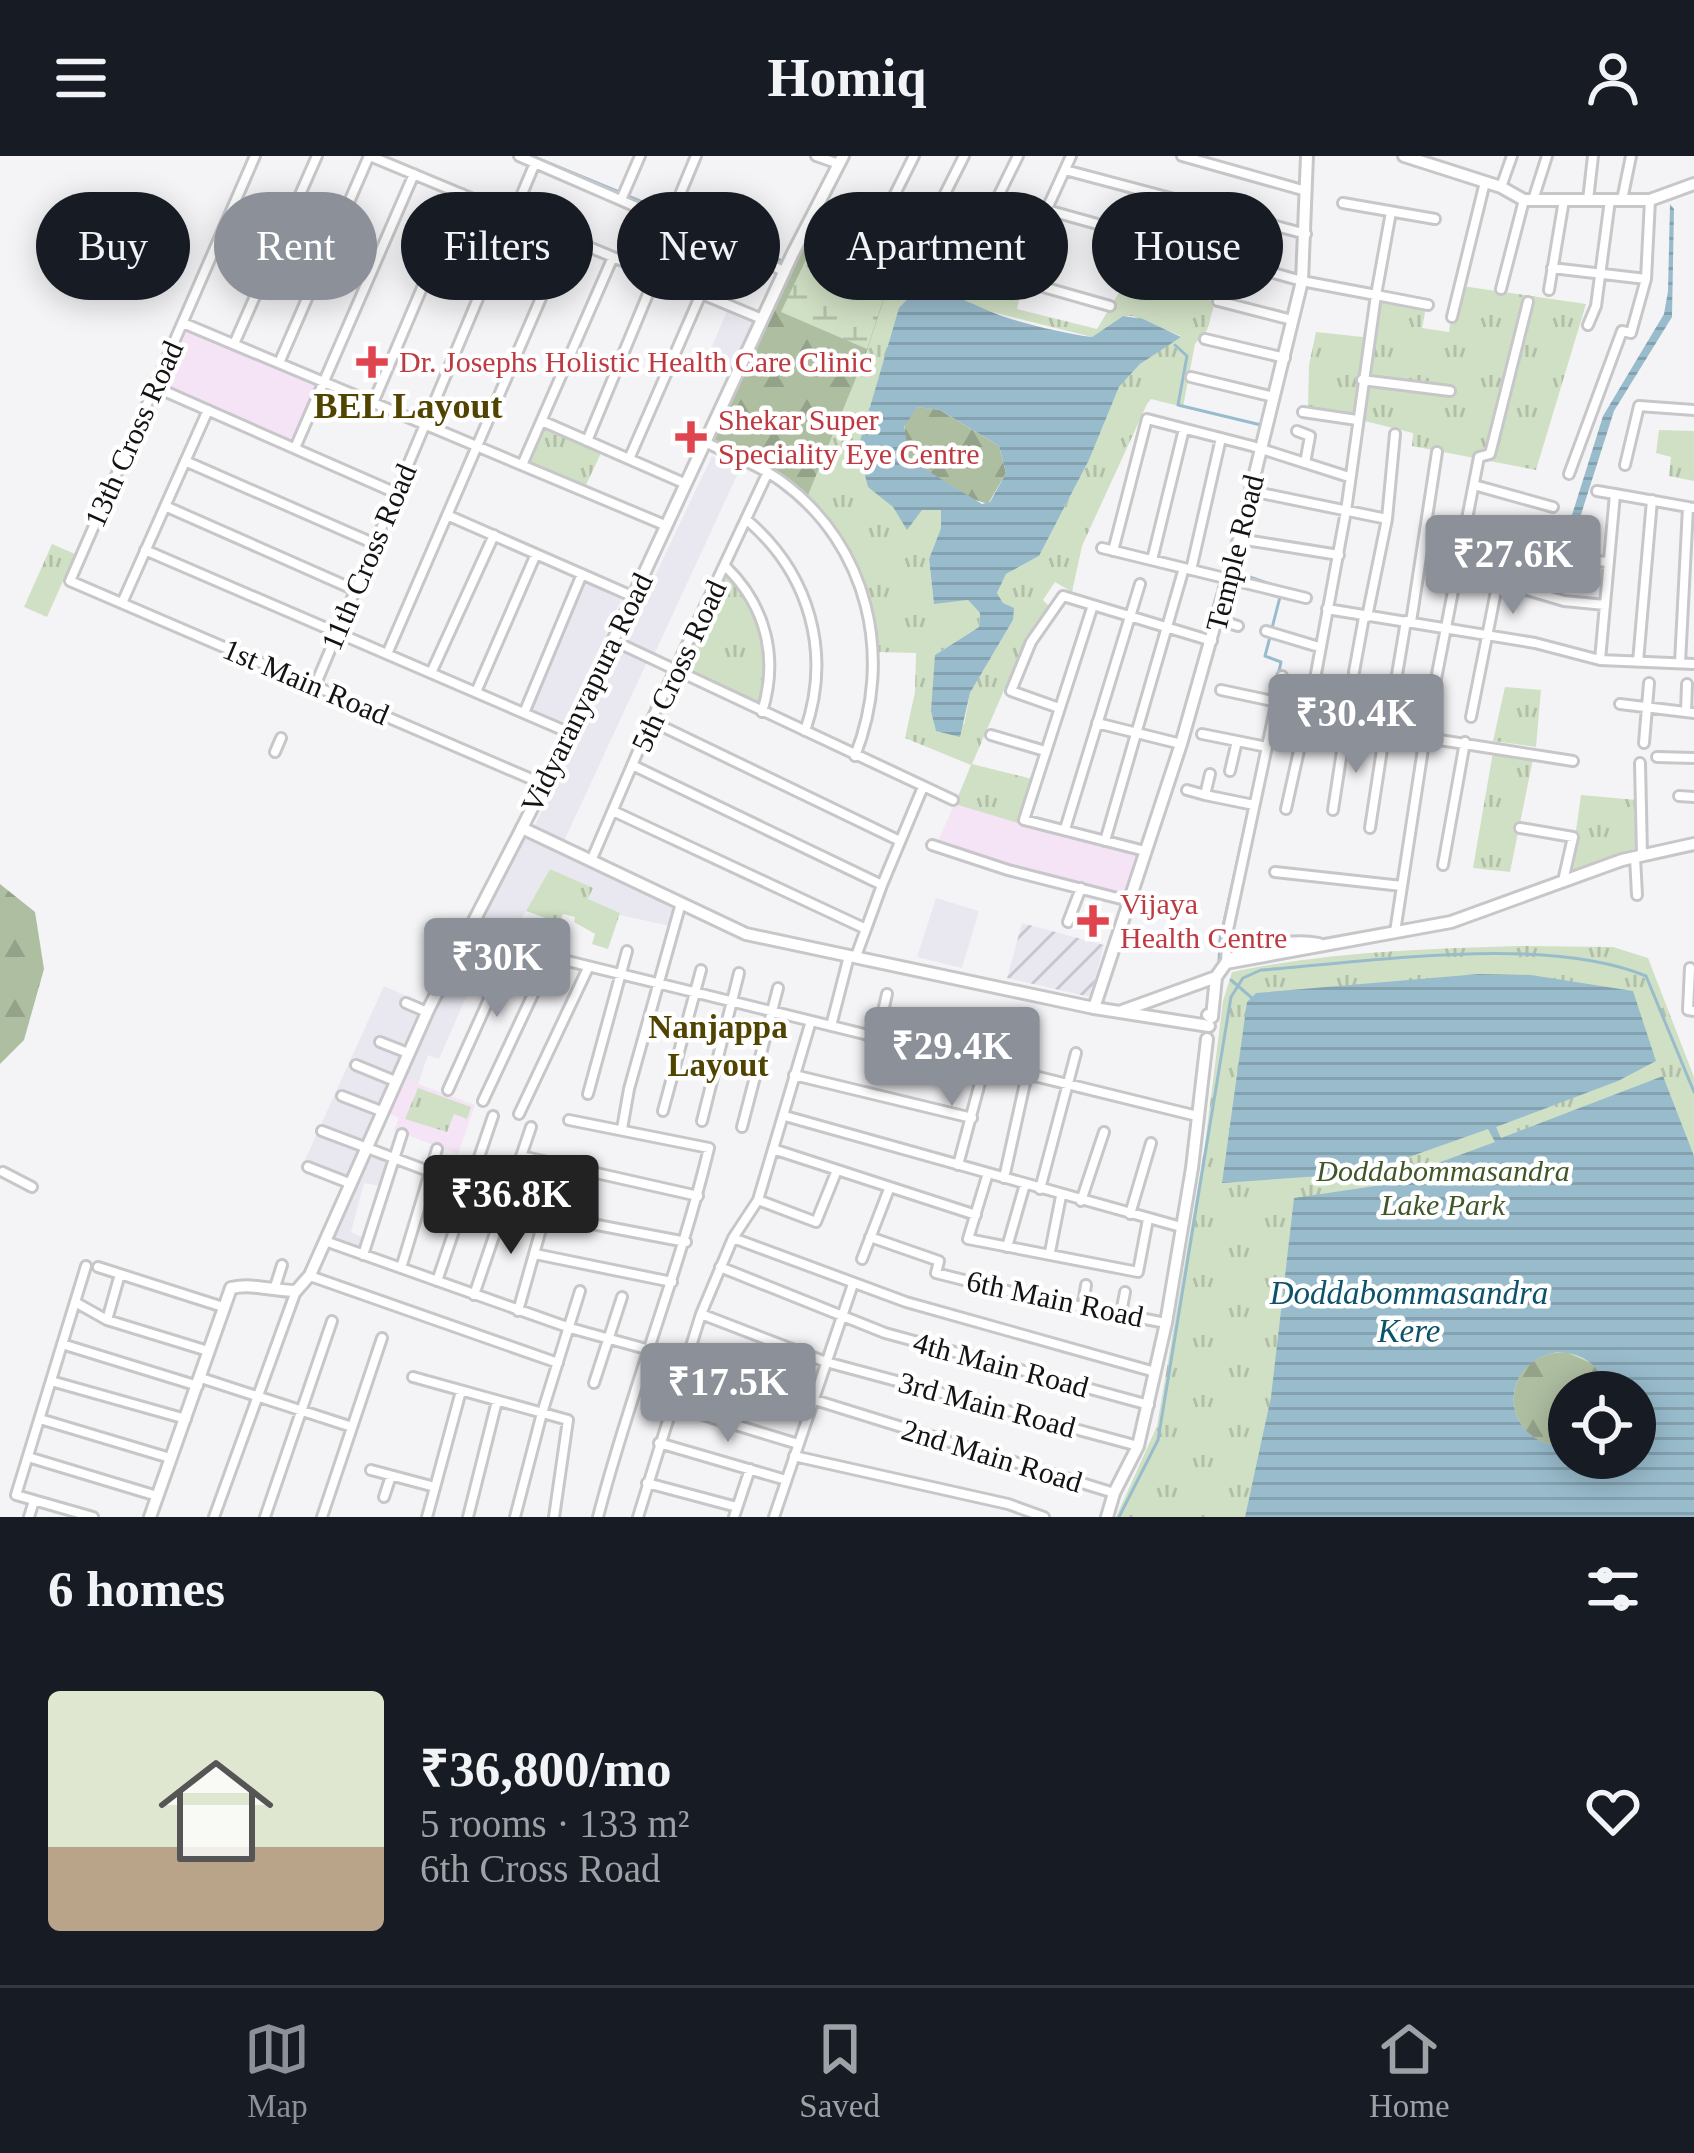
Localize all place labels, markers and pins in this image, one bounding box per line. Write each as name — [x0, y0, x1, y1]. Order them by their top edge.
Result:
place label: Dr. Josephs Holistic Health Care Clinic — [399, 345, 872, 378]
marker: Dr. Josephs Holistic Health Care Clinic — [356, 346, 388, 378]
place label: Shekar Super Speciality Eye Centre — [718, 403, 980, 470]
marker: Shekar Super Speciality Eye Centre — [675, 421, 707, 453]
pin: ₹27.6K — [1415, 515, 1611, 617]
pin: ₹30.4K — [1258, 674, 1454, 776]
place label: Vijaya Health Centre — [1120, 887, 1287, 954]
marker: Vijaya Health Centre — [1077, 905, 1109, 937]
pin: ₹30K — [426, 918, 568, 1020]
pin: ₹29.4K — [854, 1007, 1050, 1109]
pin: ₹36.8K — [413, 1155, 609, 1257]
pin: ₹17.5K — [630, 1343, 826, 1445]

